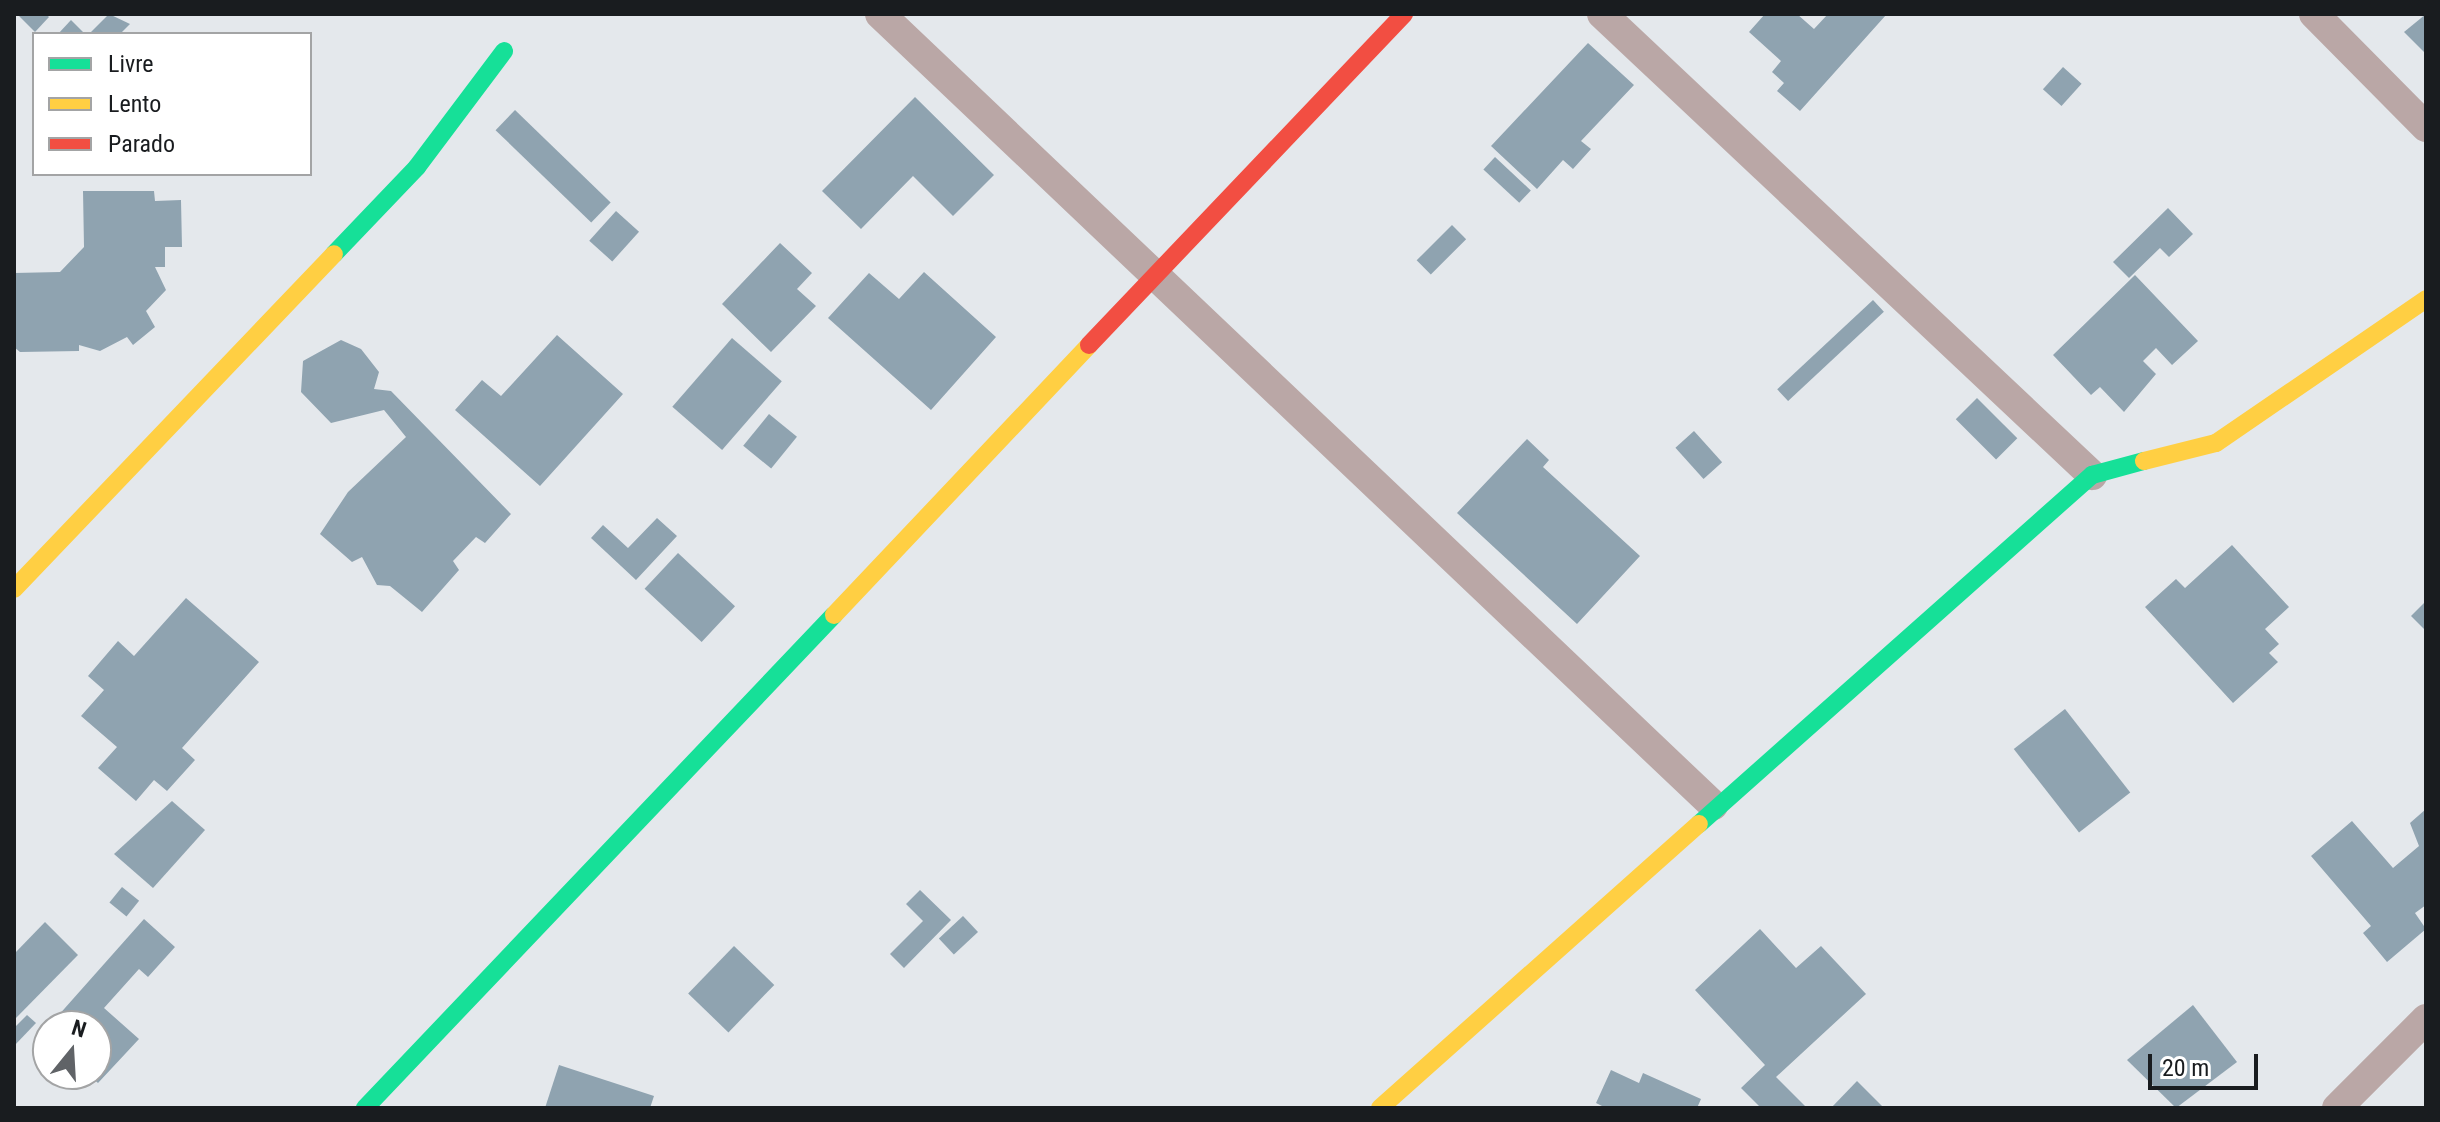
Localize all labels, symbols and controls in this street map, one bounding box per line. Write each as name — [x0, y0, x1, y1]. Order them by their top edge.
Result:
legend — [32, 32, 312, 176]
text: Livre — [108, 50, 154, 78]
text: Lento — [108, 90, 161, 118]
text: Parado — [108, 130, 175, 158]
north arrow — [32, 1010, 112, 1090]
text: N — [69, 1015, 89, 1043]
scale bar — [2152, 1038, 2262, 1088]
text: 20 m — [2162, 1054, 2209, 1082]

